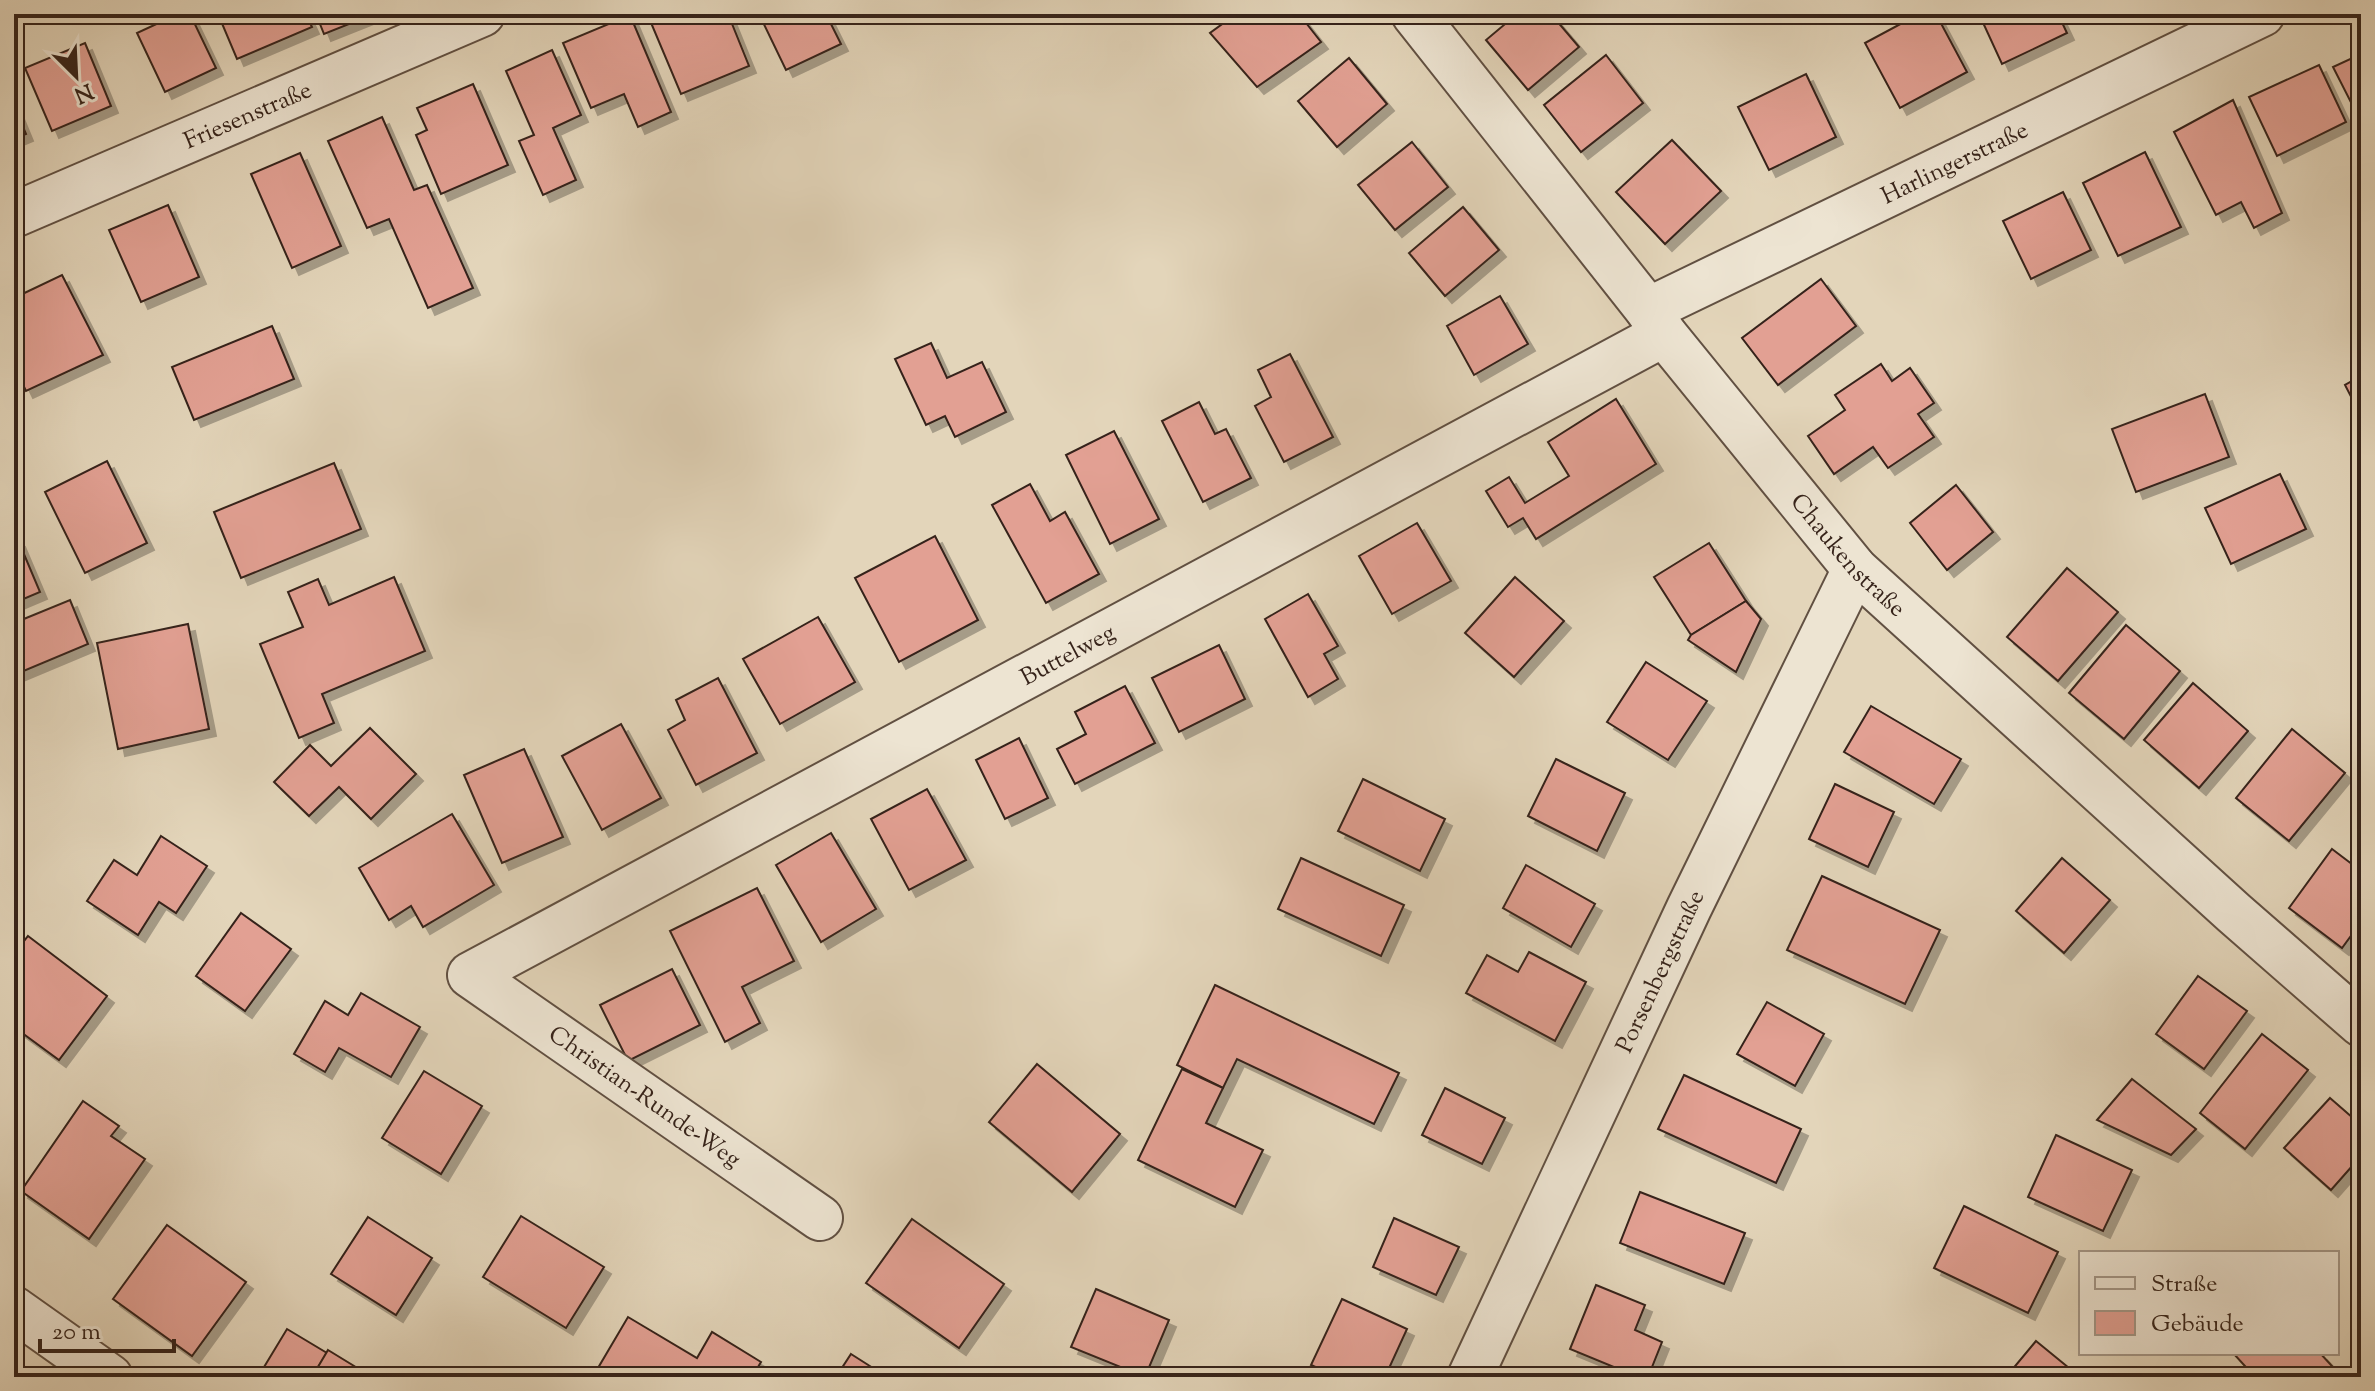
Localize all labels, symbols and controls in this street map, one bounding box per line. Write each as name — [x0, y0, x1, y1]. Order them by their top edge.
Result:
north arrow — [36, 36, 116, 116]
text: N — [68, 73, 97, 110]
street label: Friesenstraße — [179, 74, 317, 159]
street label: Harlingerstraße — [1876, 114, 2034, 214]
street label: Chaukenstraße — [1781, 487, 1912, 626]
street label: Buttelweg — [1015, 617, 1122, 695]
street label: Porsenbergstraße — [1609, 885, 1714, 1059]
street label: Christian-Runde-Weg — [541, 1018, 747, 1177]
legend — [2079, 1251, 2339, 1355]
text: Straße — [2151, 1268, 2217, 1302]
scale bar — [40, 1303, 174, 1353]
text: Gebäude — [2151, 1308, 2244, 1342]
text: 20 m — [52, 1316, 101, 1350]

